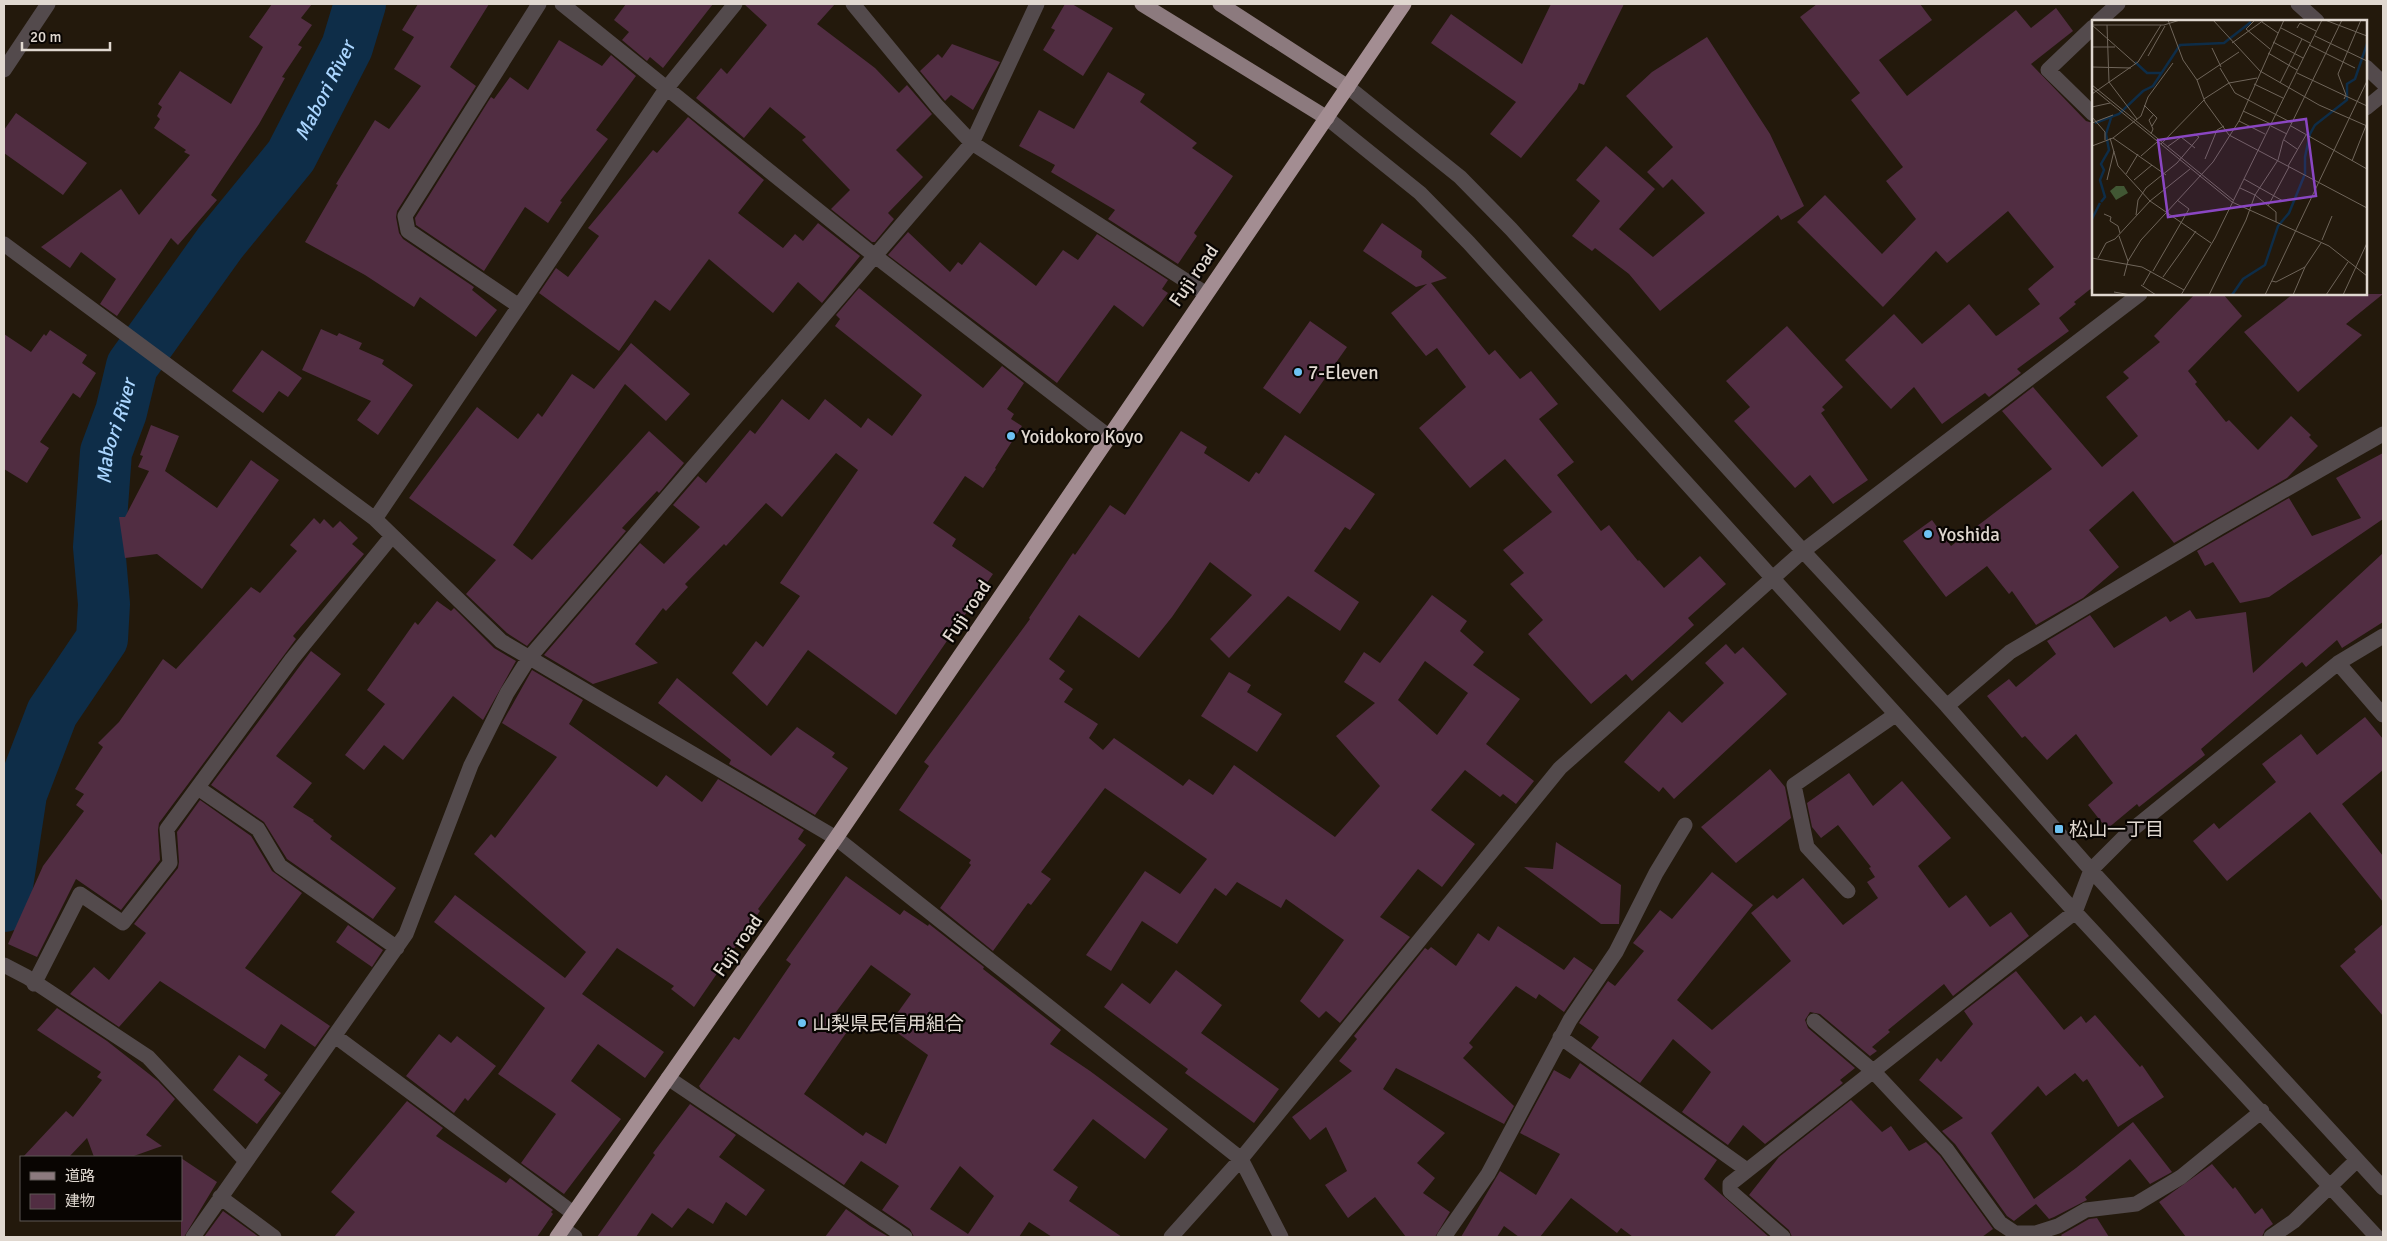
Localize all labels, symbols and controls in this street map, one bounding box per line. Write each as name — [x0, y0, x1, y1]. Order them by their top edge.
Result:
scale bar — [22, 20, 110, 52]
inset map — [2092, 20, 2367, 295]
text: 20 m — [30, 28, 61, 46]
water label: Mabori River — [289, 36, 362, 145]
street label: Fuji road — [1164, 240, 1224, 311]
place label: 7-Eleven — [1308, 361, 1379, 385]
marker: 7-Eleven — [1292, 366, 1304, 378]
water label: Mabori River — [92, 374, 142, 485]
place label: Yoidokoro Koyo — [1021, 425, 1143, 449]
marker: Yoidokoro Koyo — [1005, 430, 1017, 442]
place label: Yoshida — [1938, 523, 2000, 547]
marker: Yoshida — [1922, 528, 1934, 540]
street label: Fuji road — [937, 576, 996, 647]
place label: 松山一丁目 — [2069, 818, 2164, 842]
marker: 松山一丁目 — [2053, 823, 2065, 835]
street label: Fuji road — [708, 910, 768, 981]
place label: 山梨県民信用組合 — [812, 1012, 964, 1036]
marker: 山梨県民信用組合 — [796, 1017, 808, 1029]
legend — [20, 1156, 182, 1221]
text: 道路 — [65, 1167, 95, 1185]
text: 建物 — [65, 1192, 95, 1210]

